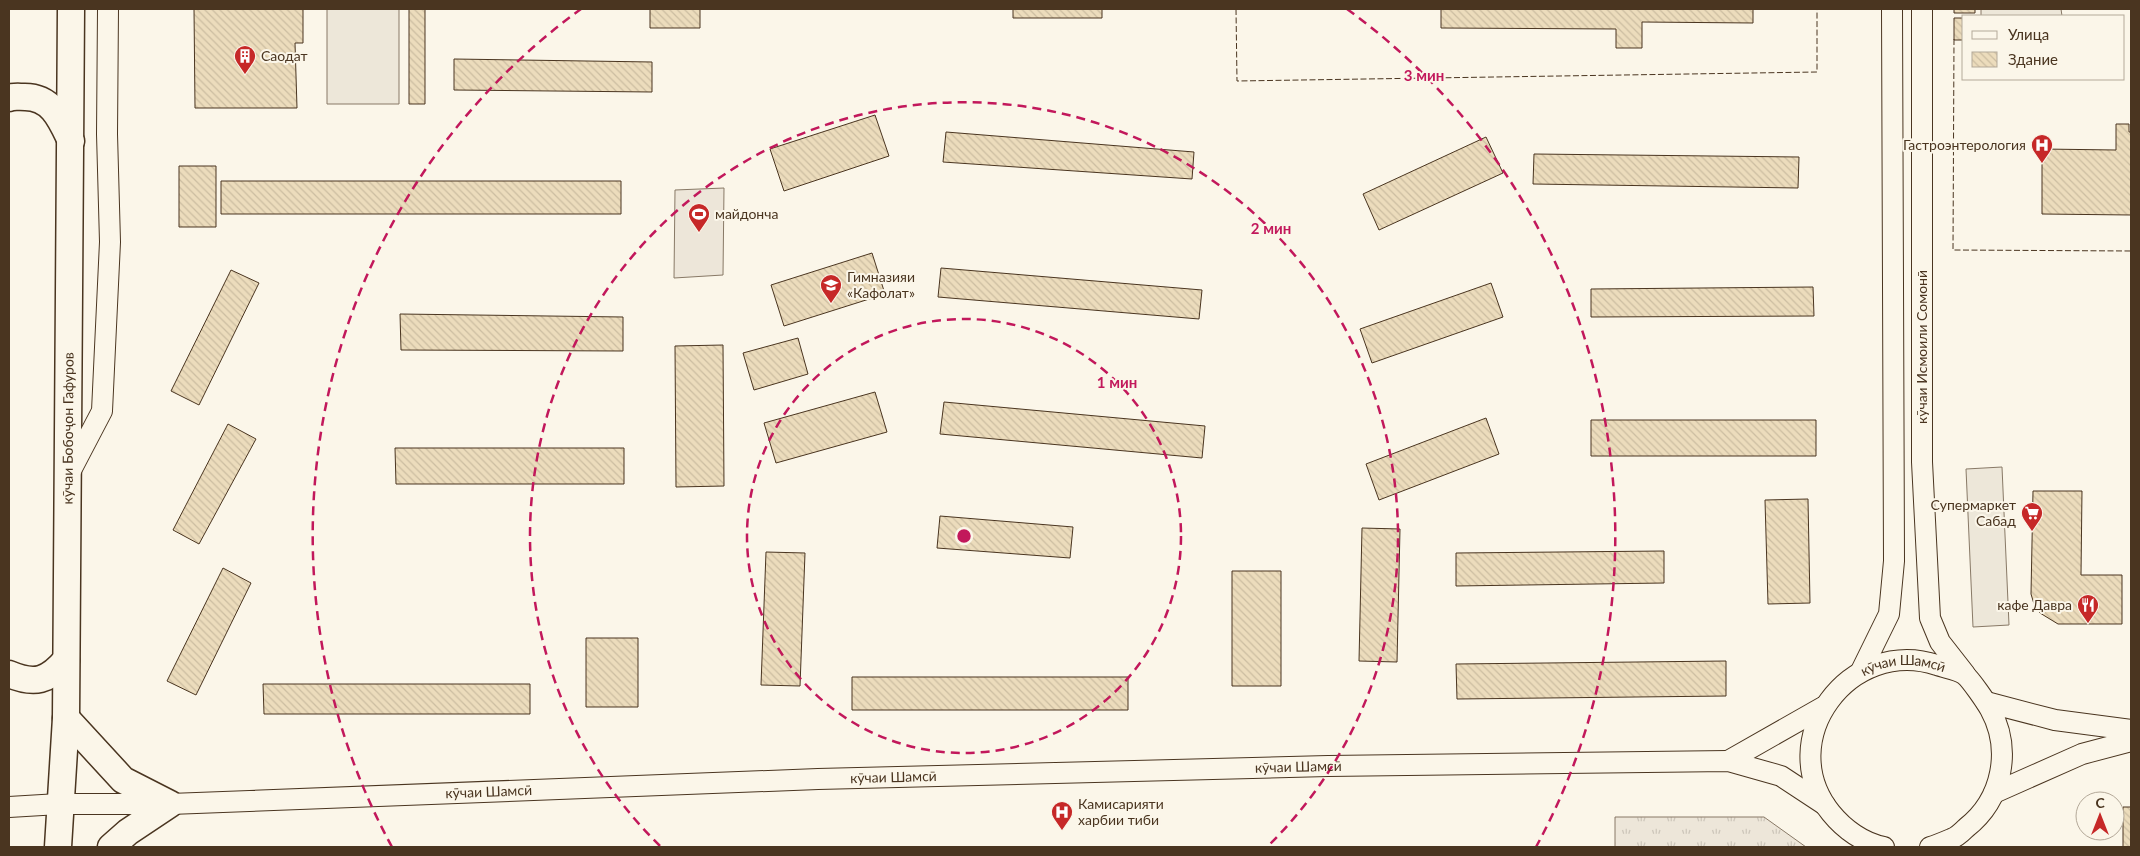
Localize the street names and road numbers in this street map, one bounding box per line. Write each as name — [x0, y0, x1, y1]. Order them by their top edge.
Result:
street label: кӯчаи Исмоили Сомонӣ — [1913, 270, 1930, 424]
street label: кӯчаи Бобоҷон Гафуров — [59, 352, 77, 504]
street label: кӯчаи Шамсӣ — [1857, 651, 1948, 679]
street label: кӯчаи Шамсӣ — [1255, 757, 1342, 776]
street label: кӯчаи Шамсӣ — [850, 767, 937, 786]
street label: кӯчаи Шамсӣ — [445, 781, 532, 801]

